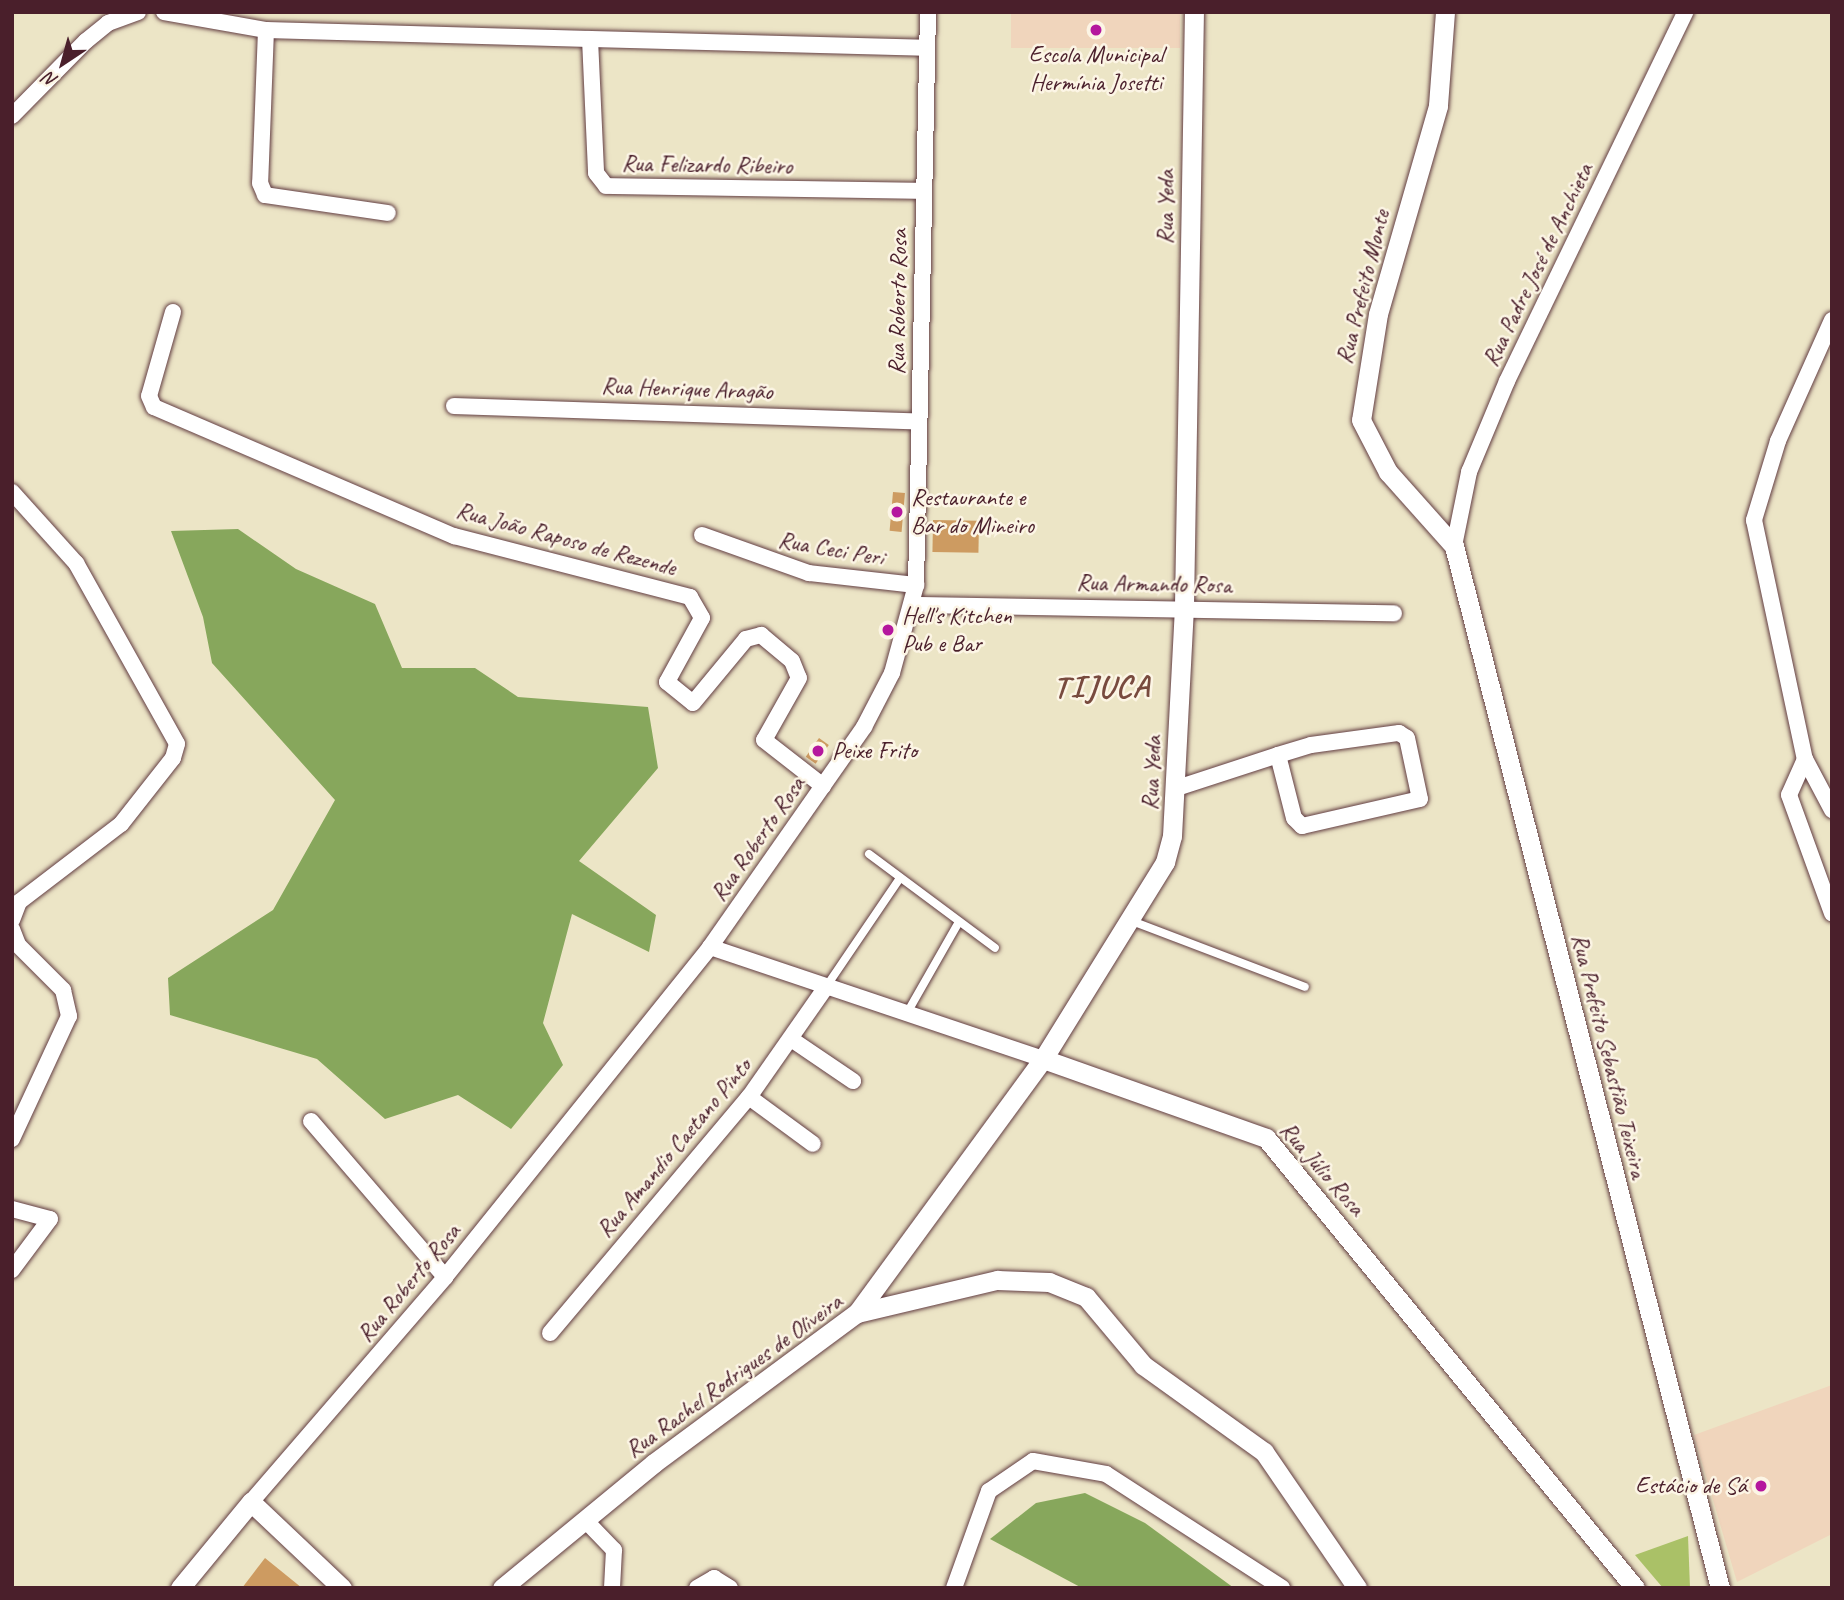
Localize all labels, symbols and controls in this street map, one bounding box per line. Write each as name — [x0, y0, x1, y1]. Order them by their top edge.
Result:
marker: Escola Municipal Hermínia Josetti — [1088, 22, 1104, 38]
north arrow — [28, 28, 98, 98]
place label: Escola Municipal Hermínia Josetti — [1029, 41, 1163, 97]
text: N — [39, 67, 62, 93]
street label: Rua Felizardo Ribeiro — [621, 149, 793, 181]
street label: Rua Padre José de Anchieta — [1477, 159, 1599, 371]
street label: Rua Yeda — [1151, 170, 1181, 244]
street label: Rua Prefeito Monte — [1330, 207, 1396, 367]
street label: Rua Roberto Rosa — [882, 229, 914, 375]
street label: Rua Henrique Aragão — [601, 372, 773, 406]
place label: Restaurante e Bar do Mineiro — [911, 484, 1034, 540]
street label: Rua João Raposo de Rezende — [453, 496, 679, 582]
marker: Restaurante e Bar do Mineiro — [889, 504, 905, 520]
street label: Rua Ceci Peri — [776, 526, 886, 572]
street label: Rua Armando Rosa — [1076, 568, 1232, 600]
place label: Hell's Kitchen Pub e Bar — [902, 602, 1011, 658]
marker: Hell's Kitchen Pub e Bar — [880, 622, 896, 638]
district label: TIJUCA — [1054, 668, 1150, 706]
street label: Rua Yeda — [1136, 735, 1168, 811]
place label: Peixe Frito — [832, 737, 917, 765]
marker: Peixe Frito — [810, 743, 826, 759]
street label: Rua Roberto Rosa — [704, 771, 812, 907]
street label: Rua Prefeito Sebastião Teixeira — [1565, 931, 1653, 1181]
street label: Rua Amandio Caetano Pinto — [590, 1052, 758, 1244]
street label: Rua Júlio Rosa — [1274, 1116, 1370, 1222]
street label: Rua Roberto Rosa — [351, 1218, 467, 1348]
street label: Rua Rachel Rodrigues de Oliveira — [619, 1287, 849, 1465]
place label: Estácio de Sá — [1635, 1472, 1747, 1500]
marker: Estácio de Sá — [1753, 1478, 1769, 1494]

